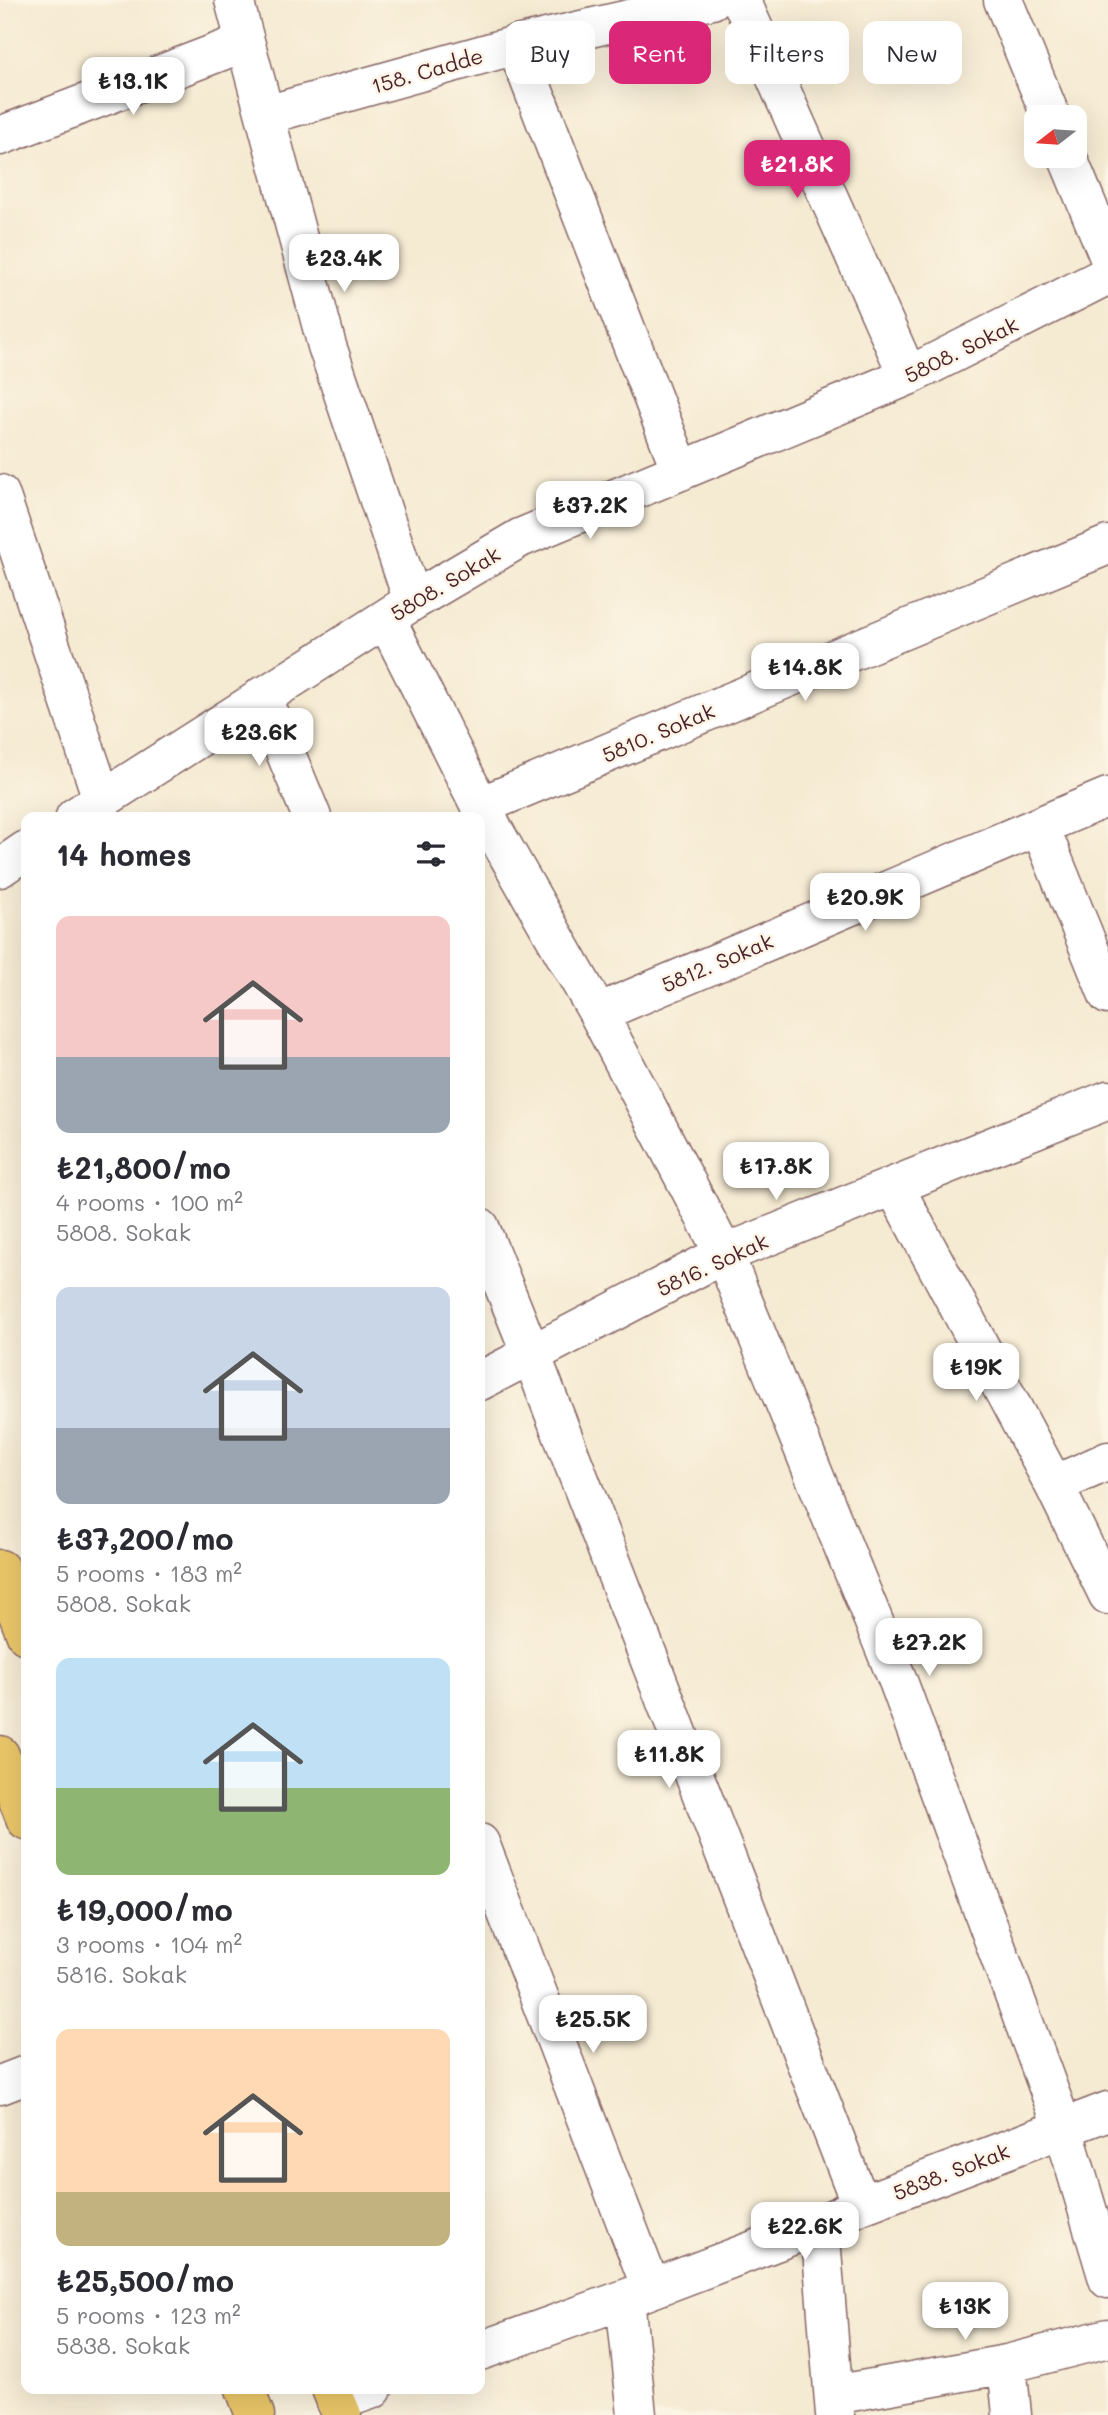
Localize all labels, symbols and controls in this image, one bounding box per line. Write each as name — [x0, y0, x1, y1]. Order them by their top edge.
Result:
chip: Buy — [506, 21, 595, 84]
chip: Rent — [609, 21, 711, 84]
chip: Filters — [725, 21, 849, 84]
chip: New — [863, 21, 962, 84]
street label: 158. Cadde — [368, 41, 486, 99]
pin: ₺13.1K — [76, 58, 190, 117]
text: ₺13.1K — [98, 65, 168, 95]
north arrow — [1024, 105, 1087, 168]
map controls — [1024, 105, 1087, 168]
pin: ₺21.8K — [740, 140, 854, 200]
text: ₺21.8K — [760, 148, 834, 178]
pin: ₺23.4K — [287, 234, 401, 294]
text: ₺23.4K — [305, 242, 383, 272]
street label: 5808. Sokak — [900, 310, 1022, 388]
pin: ₺37.2K — [533, 482, 647, 541]
text: ₺37.2K — [552, 489, 628, 519]
street label: 5808. Sokak — [385, 540, 505, 626]
pin: ₺14.8K — [748, 644, 862, 703]
text: ₺14.8K — [767, 651, 843, 681]
street label: 5810. Sokak — [598, 696, 718, 768]
pin: ₺23.6K — [202, 708, 316, 768]
text: ₺23.6K — [220, 716, 298, 746]
text: 14 homes — [56, 834, 192, 874]
icon: filters — [412, 835, 450, 873]
pin: ₺20.9K — [808, 874, 922, 933]
text: ₺20.9K — [826, 881, 904, 911]
street label: 5812. Sokak — [657, 926, 777, 998]
icon: home — [190, 962, 316, 1088]
pin: ₺17.8K — [719, 1142, 833, 1202]
text: ₺21,800/mo — [56, 1147, 231, 1187]
text: ₺17.8K — [739, 1150, 813, 1180]
text: 4 rooms · 100 m² — [56, 1187, 243, 1217]
text: 5808. Sokak — [56, 1217, 191, 1247]
street label: 5816. Sokak — [652, 1226, 772, 1302]
icon: home — [190, 1333, 316, 1459]
pin: ₺19K — [935, 1344, 1017, 1403]
text: ₺19K — [949, 1351, 1003, 1381]
text: ₺37,200/mo — [56, 1518, 234, 1558]
text: 5 rooms · 183 m² — [56, 1558, 242, 1588]
text: 5808. Sokak — [56, 1588, 191, 1618]
pin: ₺27.2K — [872, 1618, 986, 1678]
text: ₺27.2K — [891, 1626, 967, 1656]
icon: home — [190, 1704, 316, 1830]
pin: ₺11.8K — [612, 1730, 726, 1790]
text: ₺11.8K — [633, 1738, 705, 1768]
text: ₺19,000/mo — [56, 1889, 233, 1929]
text: 3 rooms · 104 m² — [56, 1929, 242, 1959]
text: 5816. Sokak — [56, 1959, 187, 1989]
pin: ₺25.5K — [536, 1996, 650, 2055]
text: ₺25.5K — [555, 2003, 631, 2033]
icon: home — [190, 2075, 316, 2201]
street label: 5838. Sokak — [889, 2136, 1013, 2206]
pin: ₺22.6K — [748, 2202, 862, 2262]
text: ₺22.6K — [767, 2210, 843, 2240]
text: ₺25,500/mo — [56, 2260, 234, 2300]
pin: ₺13K — [924, 2282, 1006, 2342]
text: ₺13K — [938, 2290, 992, 2320]
text: 5 rooms · 123 m² — [56, 2300, 241, 2330]
text: 5838. Sokak — [56, 2330, 190, 2360]

